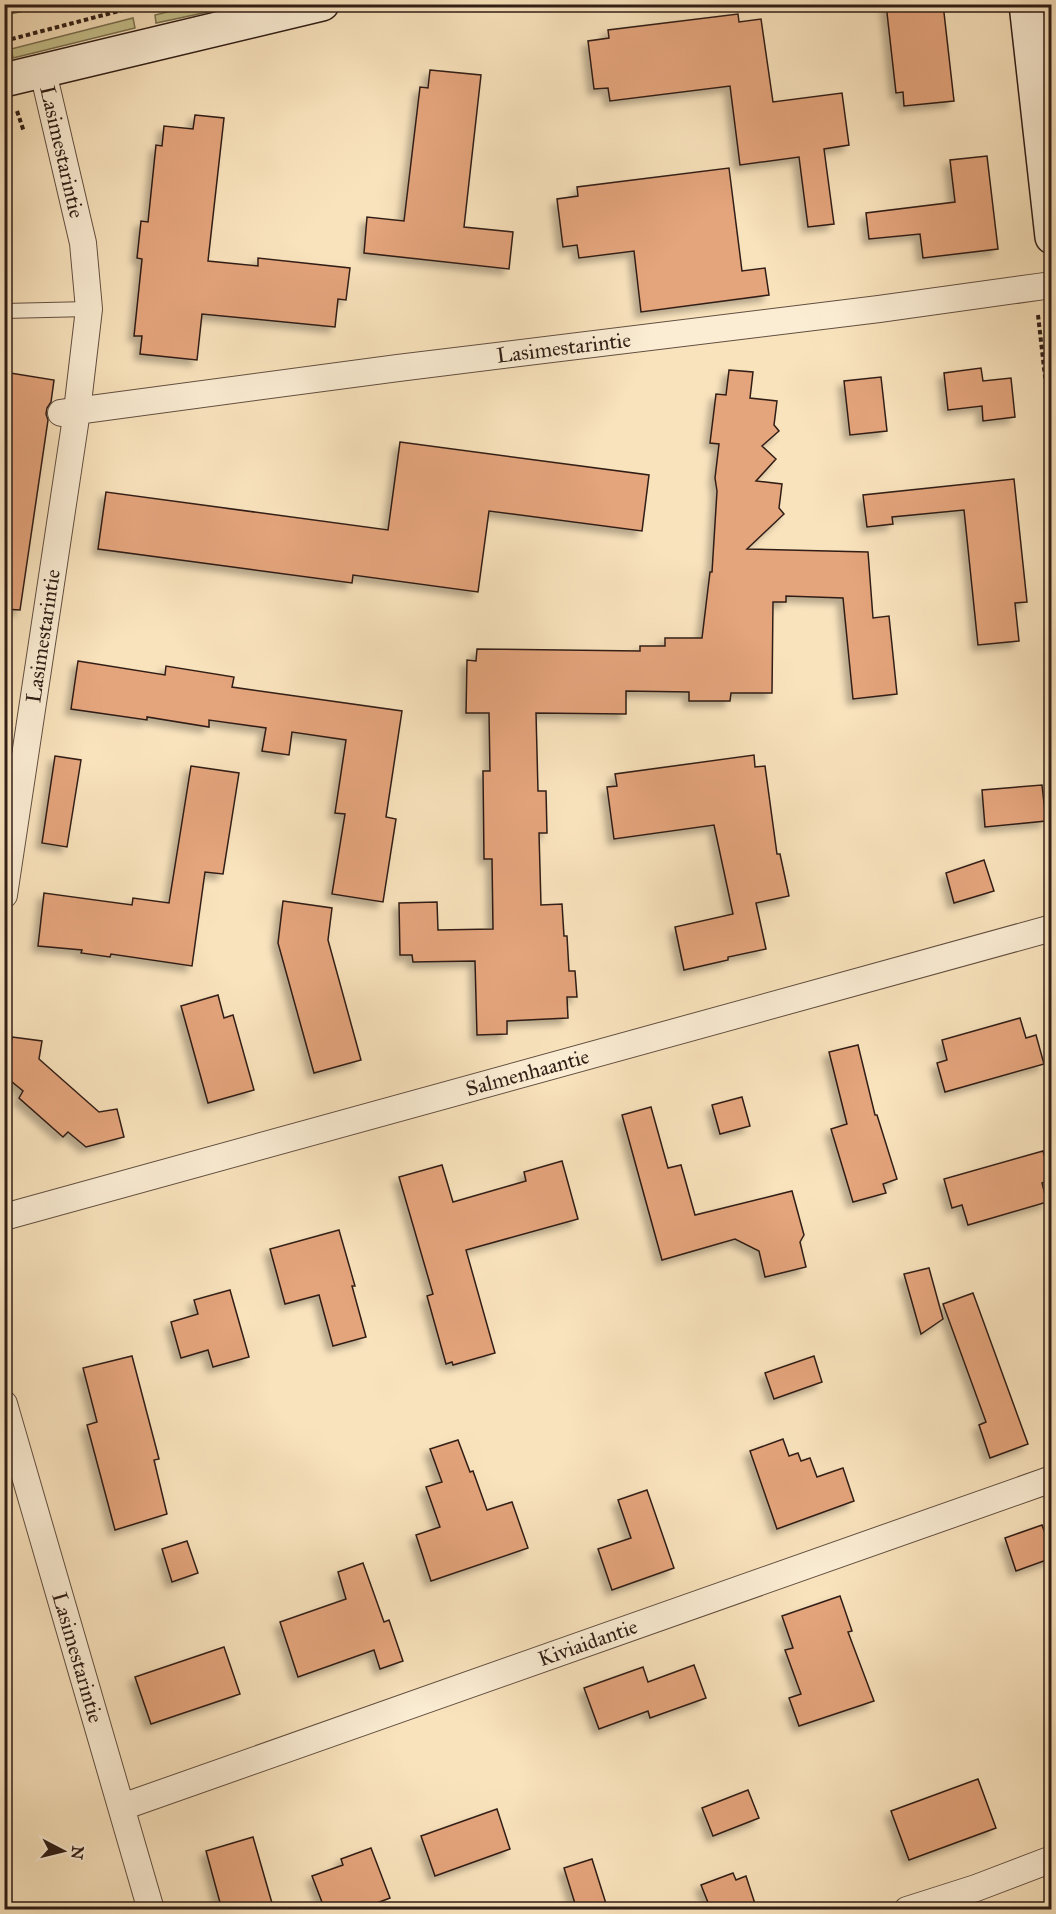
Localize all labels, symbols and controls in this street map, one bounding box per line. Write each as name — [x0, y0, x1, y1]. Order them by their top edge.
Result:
street label: Lasimestarintie — [34, 83, 90, 221]
street label: Lasimestarintie — [495, 327, 633, 369]
street label: Lasimestarintie — [20, 567, 66, 705]
street label: Salmenhaantie — [463, 1043, 592, 1102]
street label: Lasimestarintie — [46, 1589, 109, 1726]
street label: Kiviaidantie — [535, 1613, 641, 1672]
north arrow — [33, 1821, 93, 1881]
text: N — [67, 1845, 88, 1861]

